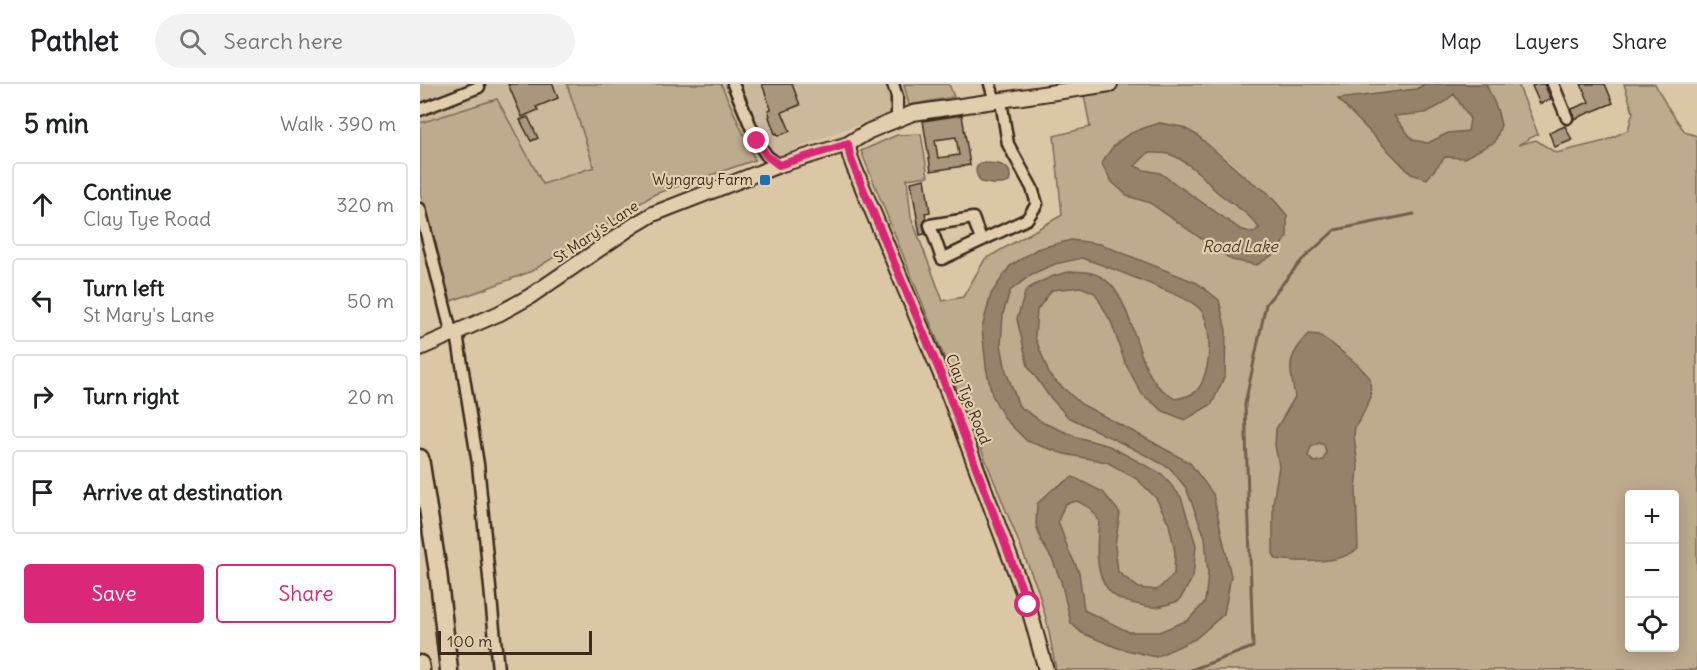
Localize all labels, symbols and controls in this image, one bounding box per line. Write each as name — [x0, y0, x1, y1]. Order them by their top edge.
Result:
search box — [155, 14, 575, 68]
text: Pathlet — [30, 23, 119, 59]
icon: search — [176, 25, 209, 58]
text: Search here — [224, 27, 343, 55]
text: Map — [1441, 28, 1481, 55]
text: Layers — [1514, 28, 1579, 55]
text: Share — [1612, 28, 1667, 55]
text: 5 min — [24, 107, 89, 140]
text: Walk · 390 m — [280, 111, 396, 136]
route end — [743, 127, 769, 153]
place label: Wyngray Farm — [652, 170, 753, 189]
marker: Wyngray Farm — [758, 173, 772, 187]
text: Continue — [83, 178, 172, 206]
icon: ahead — [26, 188, 59, 221]
text: 320 m — [336, 192, 394, 217]
street label: St Mary's Lane — [550, 196, 642, 267]
text: Clay Tye Road — [83, 206, 211, 231]
water label: Road Lake — [1202, 236, 1279, 256]
text: Turn left — [83, 274, 164, 302]
icon: left — [26, 284, 59, 317]
text: 50 m — [347, 288, 394, 313]
text: St Mary's Lane — [83, 302, 214, 327]
street label: Clay Tye Road — [942, 351, 995, 447]
icon: right — [26, 380, 59, 413]
text: Turn right — [83, 382, 179, 410]
text: 20 m — [348, 384, 394, 409]
icon: arrive — [26, 476, 59, 509]
text: Arrive at destination — [83, 478, 283, 506]
map controls — [1625, 490, 1679, 652]
button: + — [1625, 490, 1679, 544]
button: − — [1625, 544, 1679, 598]
button: Save — [24, 564, 204, 623]
button: Share — [216, 564, 396, 623]
route start — [1014, 591, 1040, 617]
button: locate — [1625, 598, 1679, 652]
scale bar — [438, 628, 592, 656]
text: 100 m — [447, 631, 492, 651]

